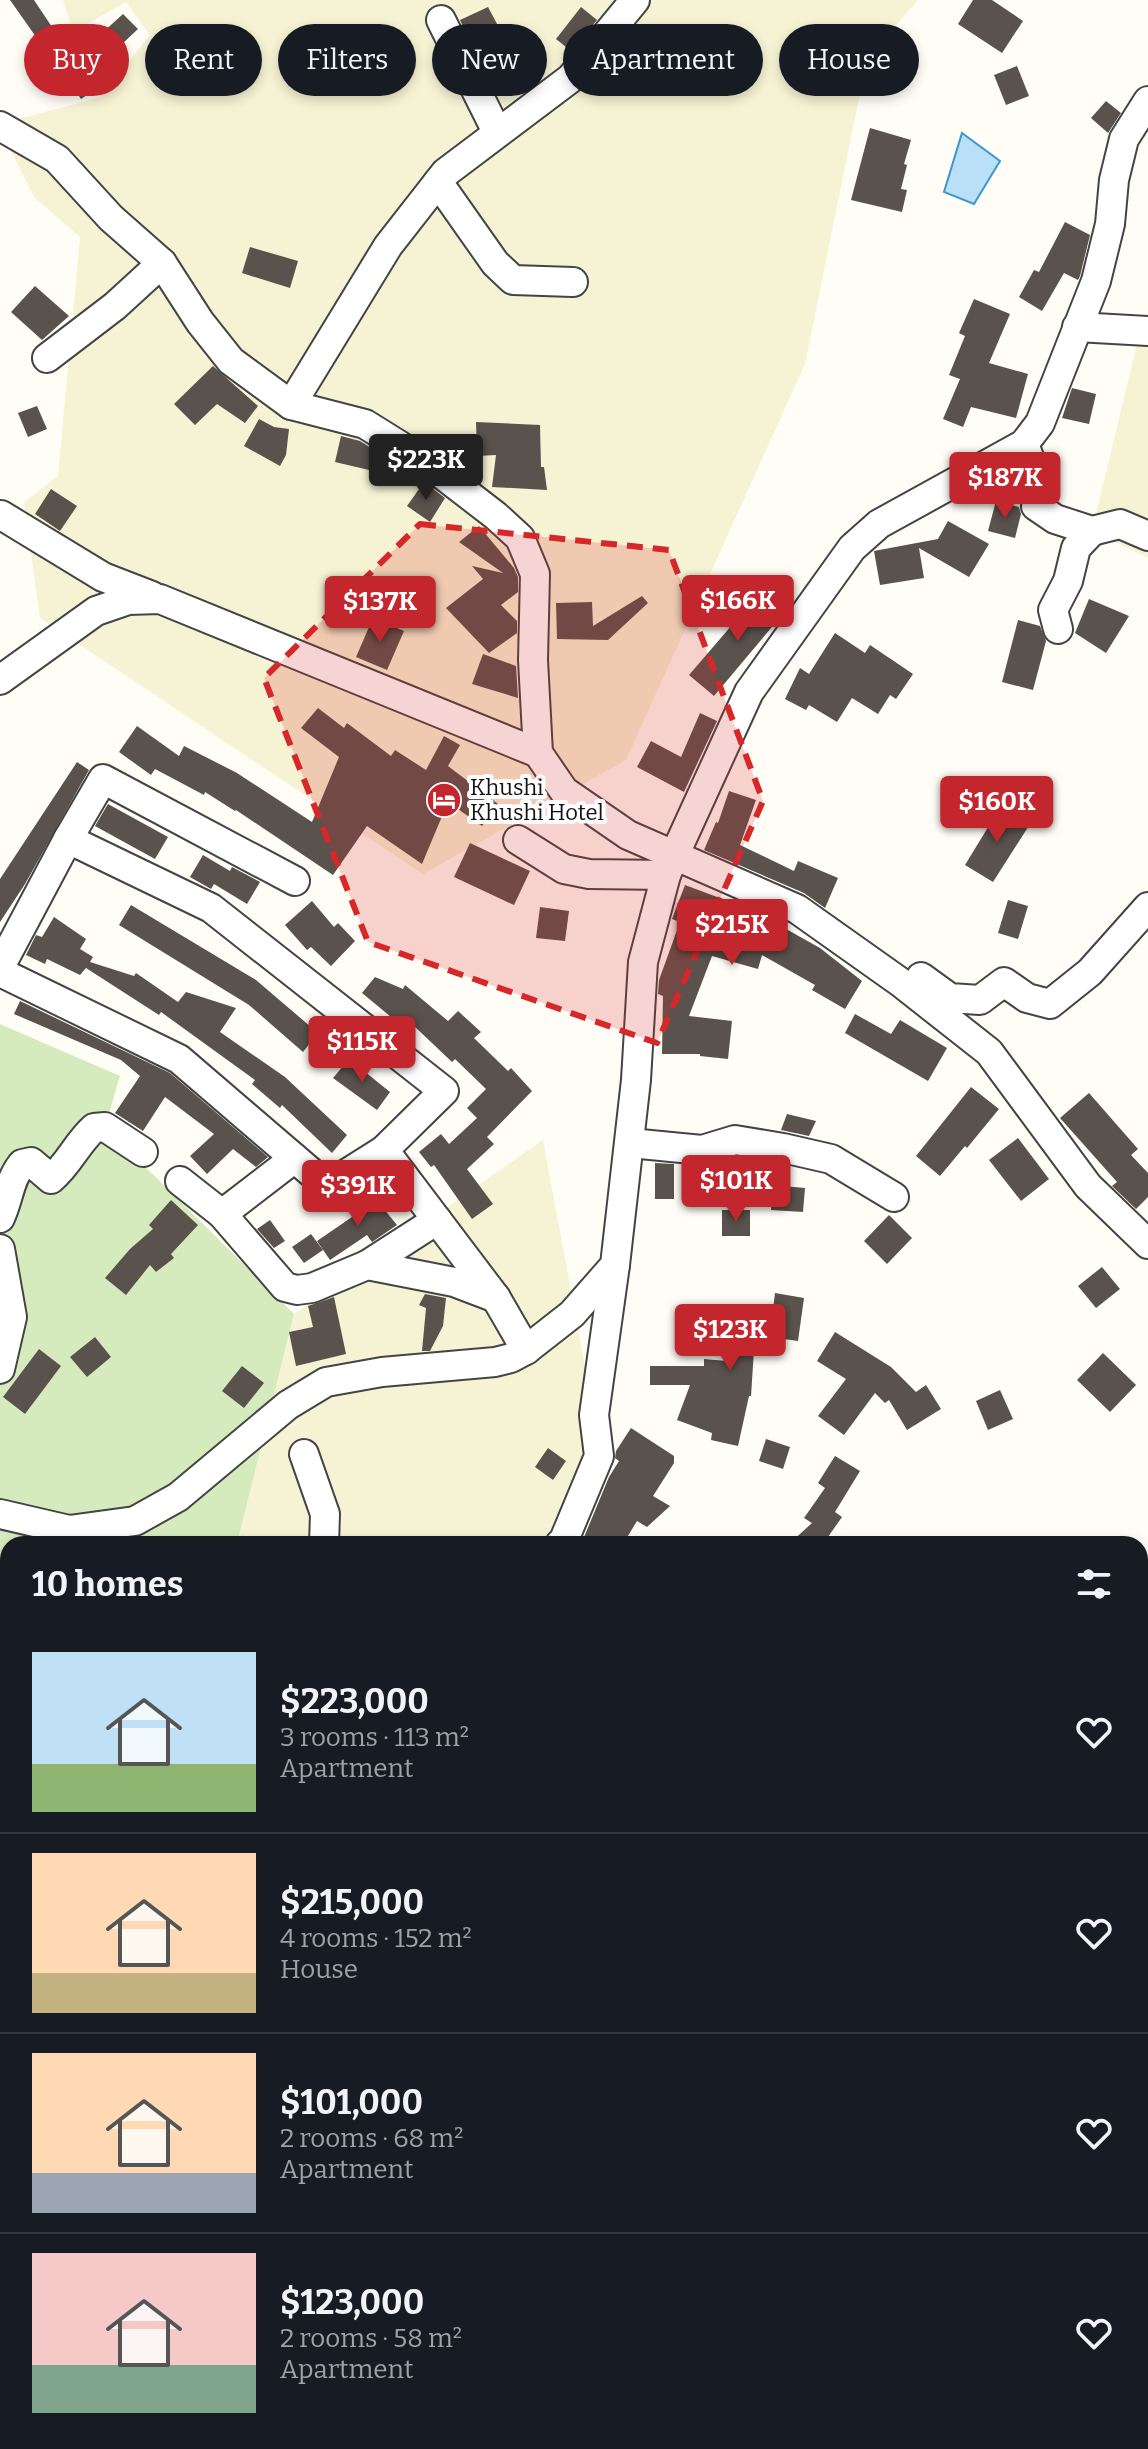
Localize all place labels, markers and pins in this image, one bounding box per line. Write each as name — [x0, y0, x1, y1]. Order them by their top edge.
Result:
pin: $223K — [370, 434, 482, 502]
pin: $187K — [949, 452, 1061, 520]
pin: $166K — [682, 575, 794, 643]
pin: $137K — [324, 576, 436, 644]
place label: Khushi Khushi Hotel — [470, 774, 604, 826]
pin: $160K — [941, 776, 1053, 844]
hotel icon: Khushi Khushi Hotel — [425, 781, 463, 819]
pin: $215K — [676, 899, 788, 967]
pin: $115K — [306, 1016, 418, 1084]
pin: $101K — [680, 1155, 792, 1223]
pin: $391K — [302, 1160, 414, 1228]
pin: $123K — [674, 1304, 786, 1372]

